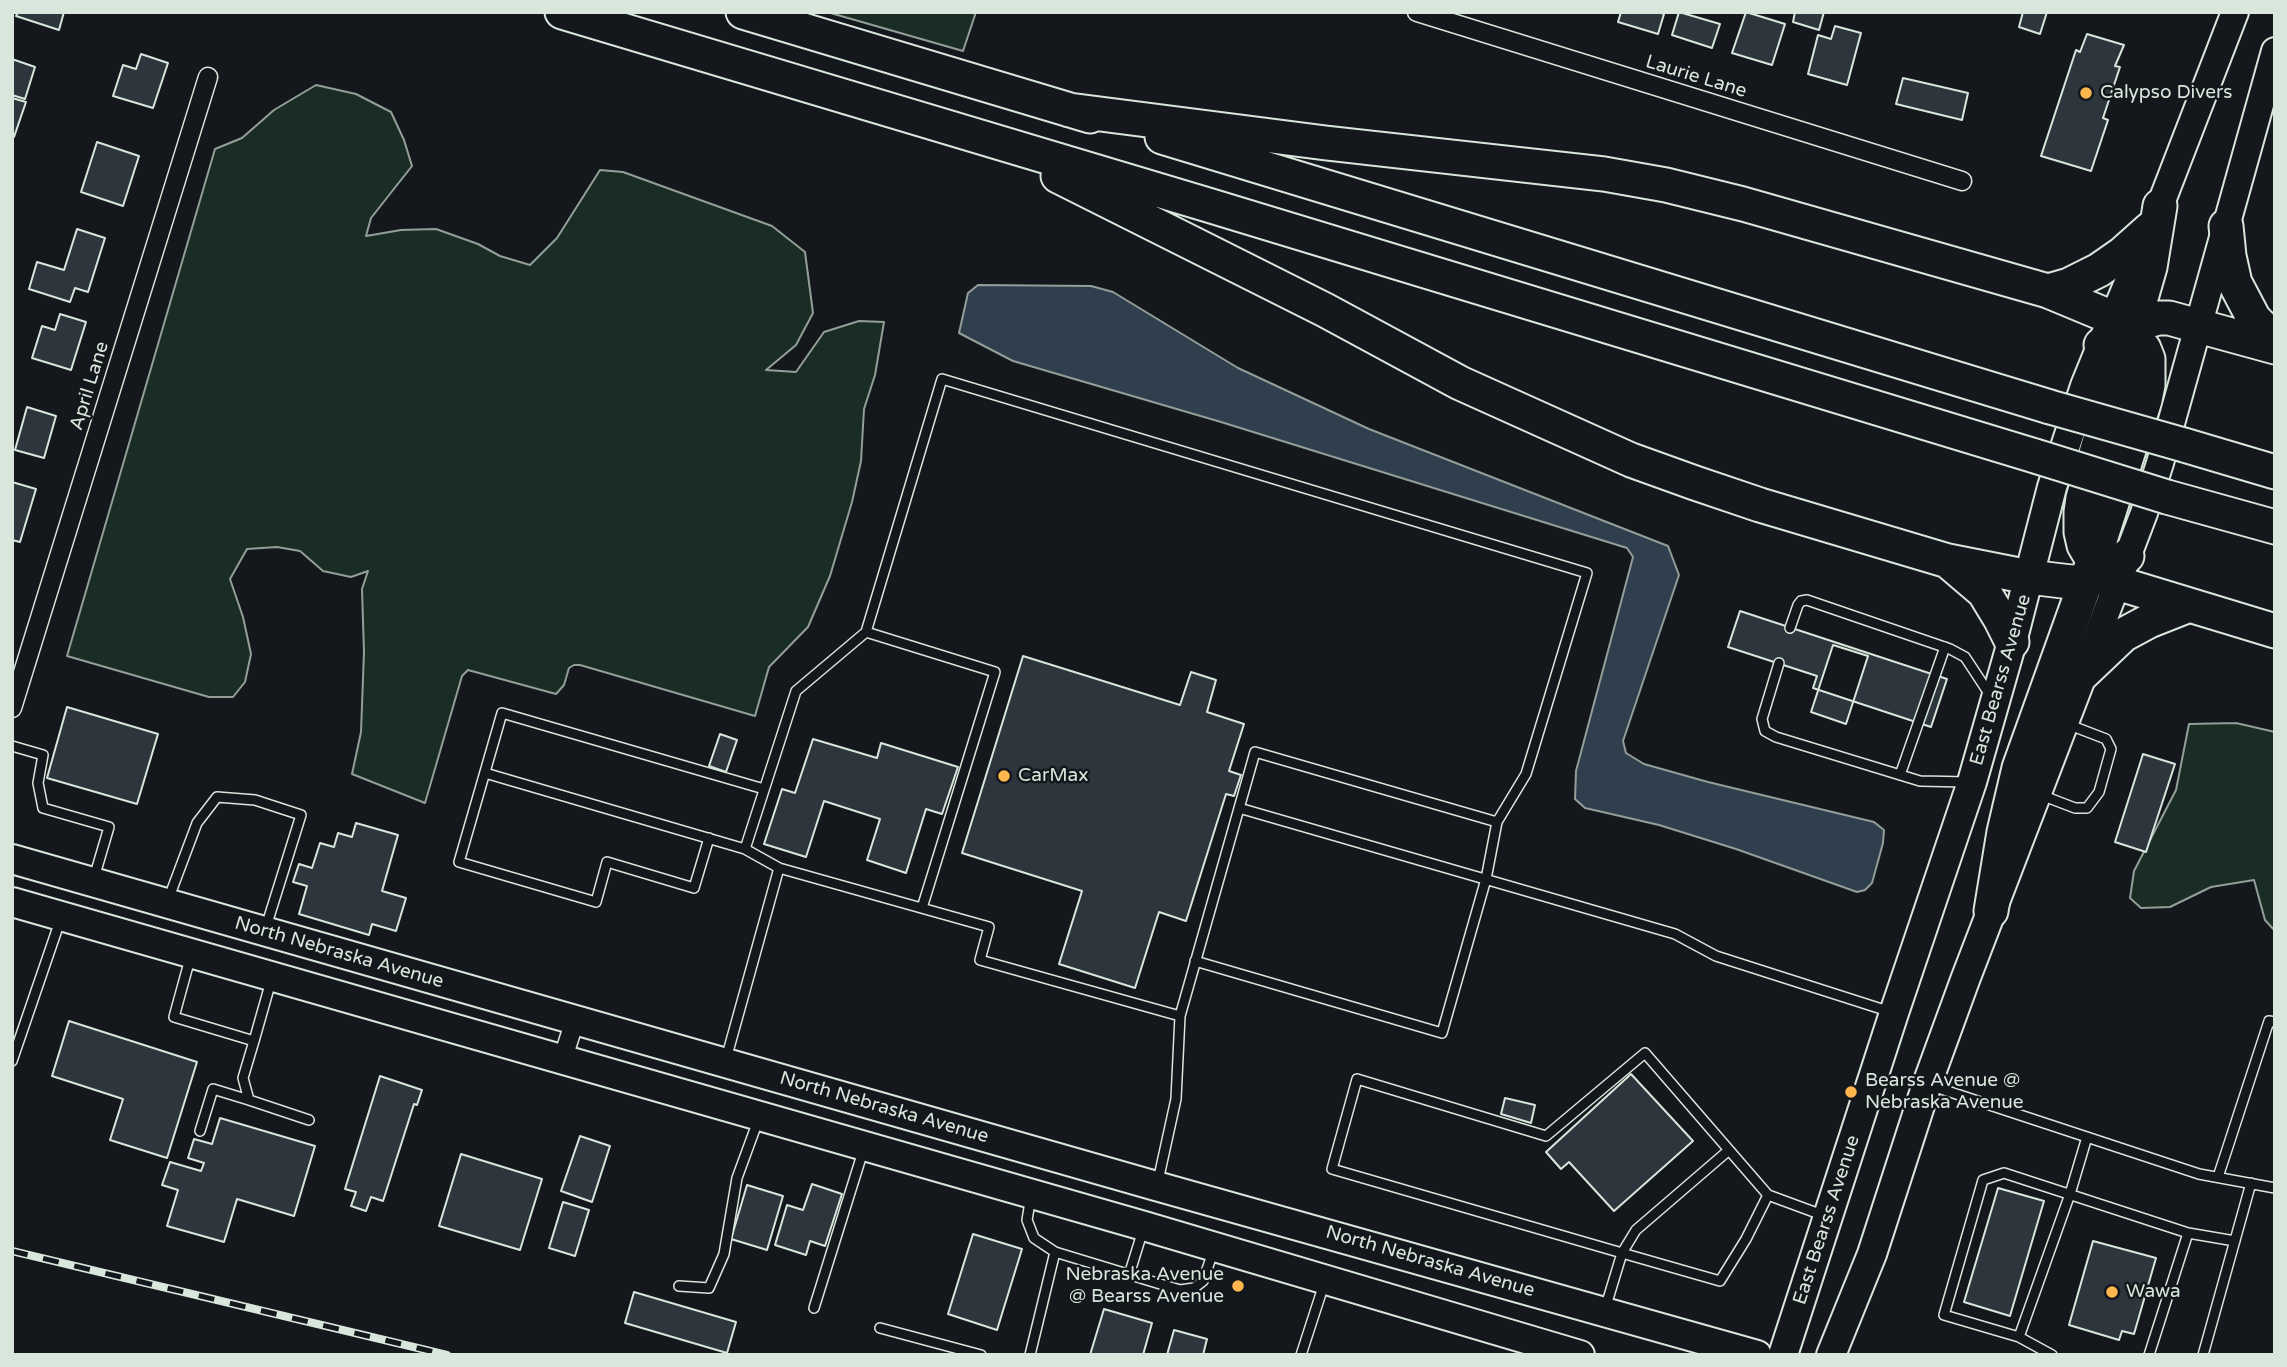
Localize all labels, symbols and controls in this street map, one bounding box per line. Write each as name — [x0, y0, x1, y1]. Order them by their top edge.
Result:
street label: Laurie Lane — [1643, 51, 1749, 103]
place label: Calypso Divers — [2100, 82, 2232, 104]
marker: Calypso Divers — [2078, 85, 2094, 101]
street label: April Lane — [66, 339, 114, 433]
street label: East Bearss Avenue — [1966, 592, 2036, 768]
place label: CarMax — [1018, 765, 1088, 787]
marker: CarMax — [996, 768, 1012, 784]
street label: North Nebraska Avenue — [232, 912, 446, 994]
street label: North Nebraska Avenue — [777, 1067, 991, 1149]
place label: Bearss Avenue @ Nebraska Avenue — [1865, 1070, 2024, 1114]
marker: Bearss Avenue @ Nebraska Avenue — [1843, 1084, 1859, 1100]
street label: East Bearss Avenue — [1789, 1132, 1865, 1308]
street label: North Nebraska Avenue — [1323, 1221, 1537, 1303]
place label: Nebraska Avenue @ Bearss Avenue — [1065, 1264, 1224, 1308]
marker: Nebraska Avenue @ Bearss Avenue — [1230, 1278, 1246, 1294]
place label: Wawa — [2126, 1281, 2181, 1303]
marker: Wawa — [2104, 1284, 2120, 1300]

